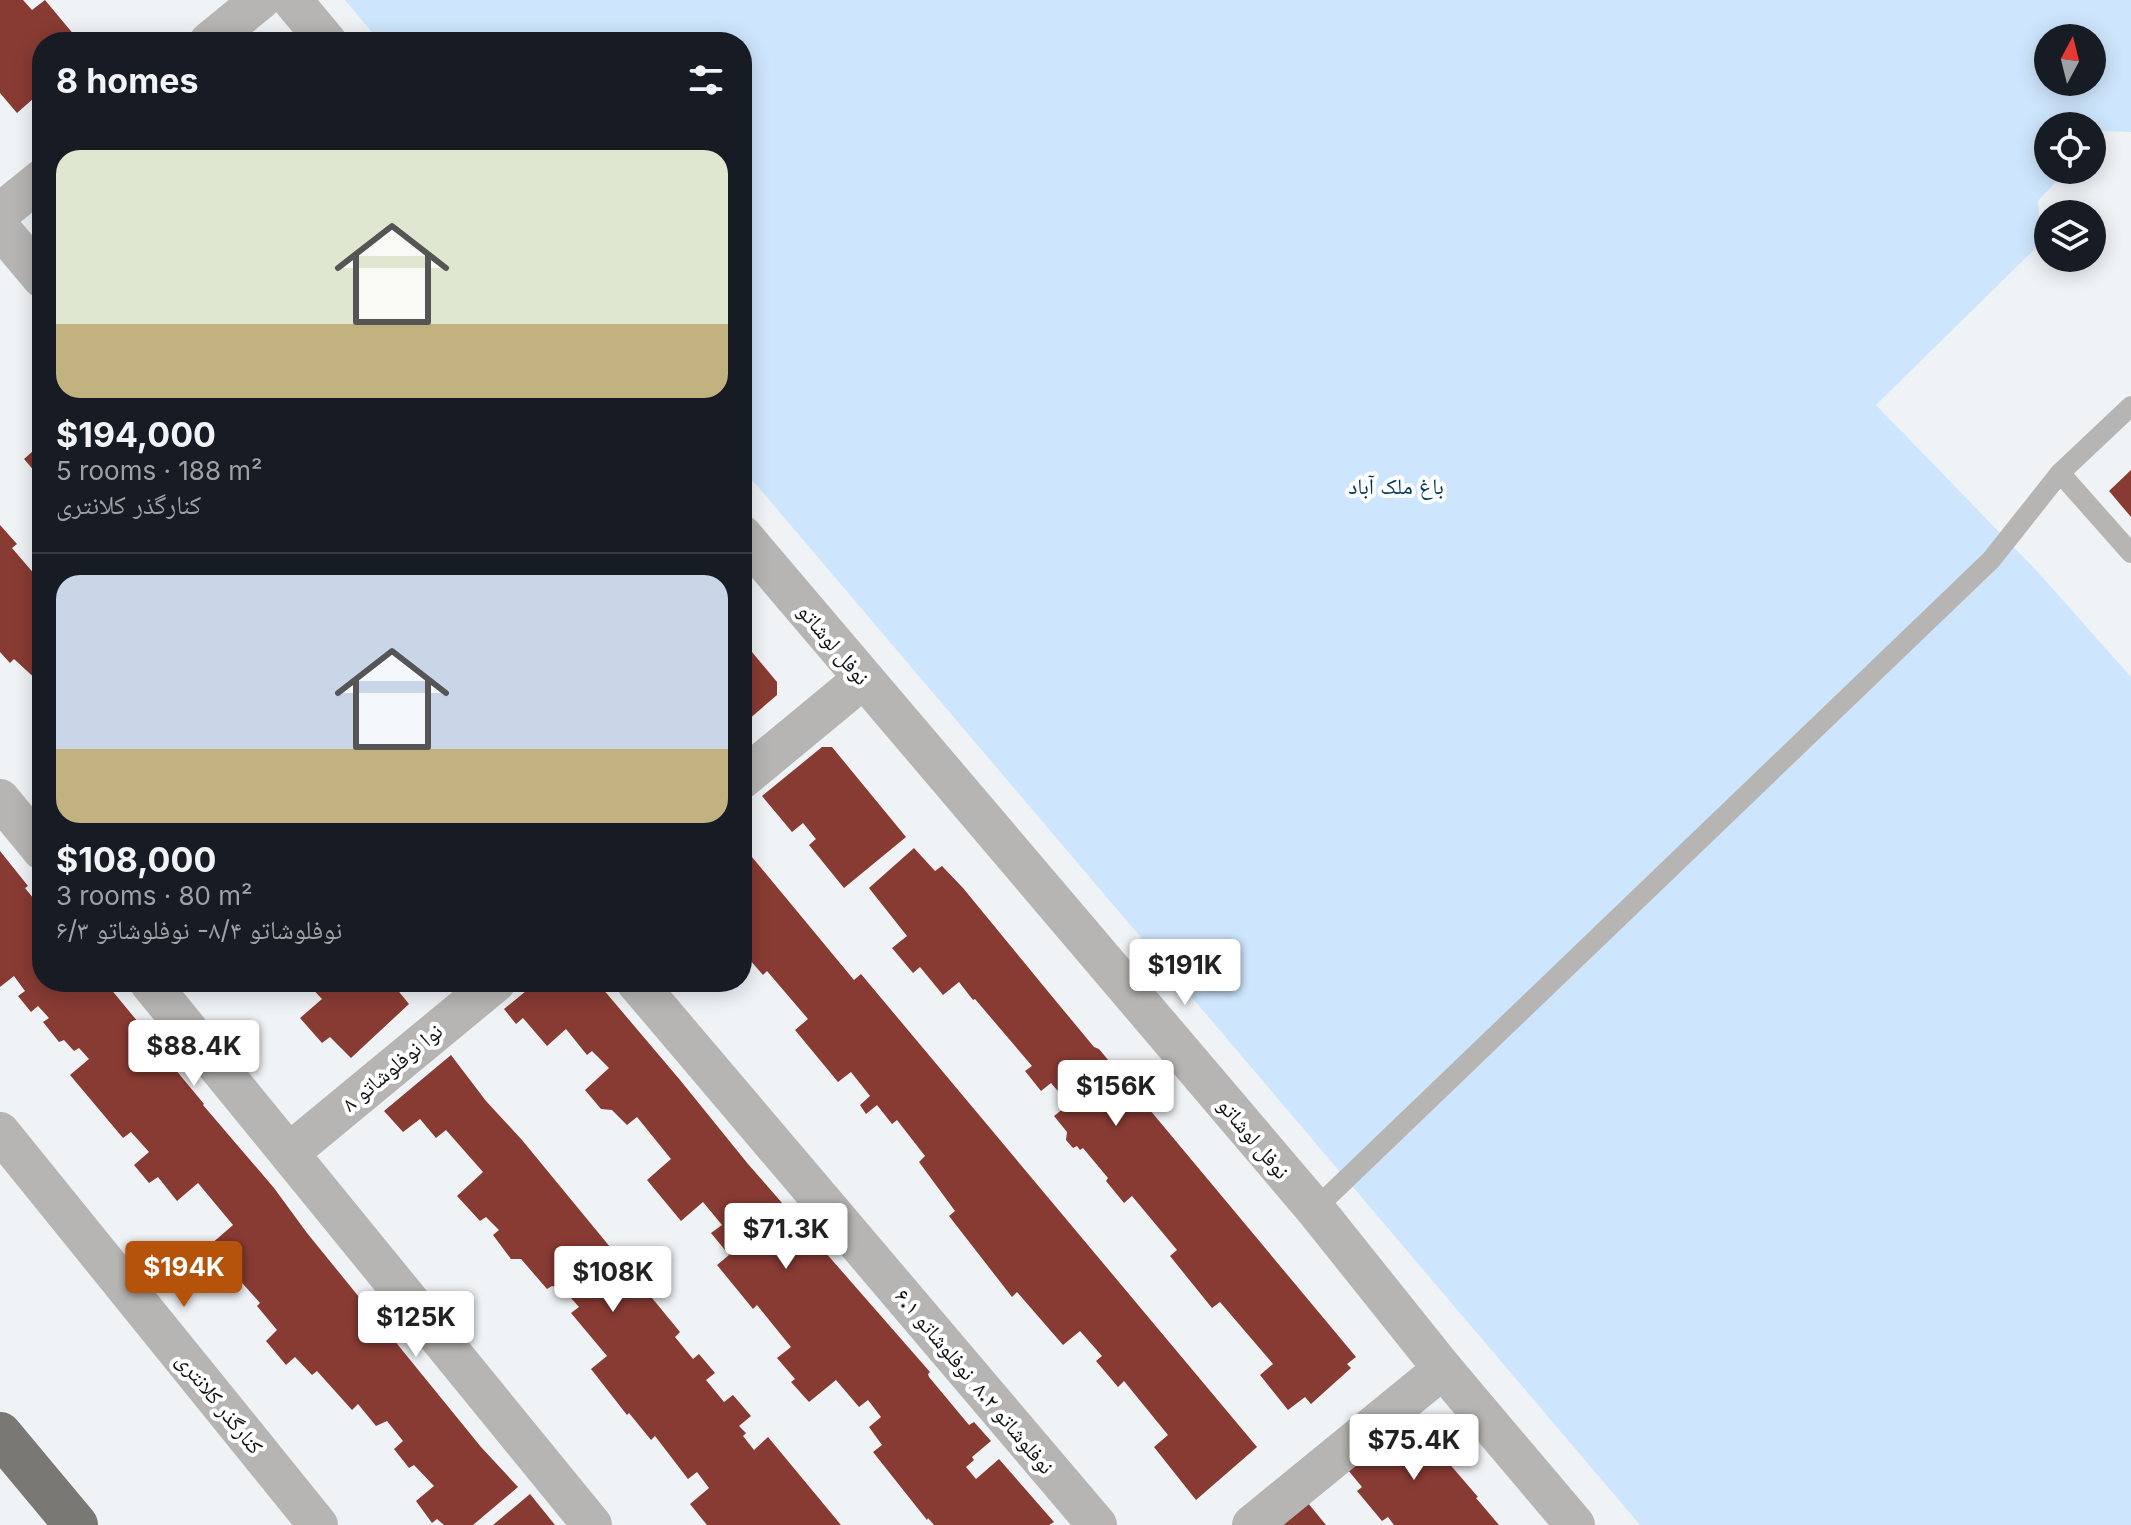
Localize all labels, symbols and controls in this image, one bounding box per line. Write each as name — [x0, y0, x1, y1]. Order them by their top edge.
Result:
north arrow — [2034, 24, 2106, 96]
map controls — [2034, 24, 2106, 272]
icon: filters — [684, 58, 728, 102]
text: 8 homes — [56, 60, 199, 101]
button: locate — [2034, 112, 2106, 184]
button: layers — [2034, 200, 2106, 272]
icon: home — [320, 202, 464, 346]
text: $194,000 — [56, 414, 216, 455]
text: 5 rooms · 188 m² — [56, 455, 263, 486]
park label: باغ ملک آباد — [1348, 473, 1444, 500]
text: کنارگذر کلانتری — [56, 489, 201, 520]
street label: نوفل لوشاتو — [792, 598, 875, 690]
icon: home — [320, 627, 464, 771]
text: $108,000 — [56, 839, 216, 880]
text: 3 rooms · 80 m² — [56, 880, 253, 911]
text: نوفلوشاتو ۸/۴- نوفلوشاتو ۶/۳ — [56, 914, 342, 945]
pin: $191K — [1129, 939, 1241, 1007]
text: $191K — [1147, 949, 1223, 980]
street label: نوا نوفلوشاتو ۸ — [337, 1018, 447, 1116]
pin: $88.4K — [129, 1020, 259, 1088]
text: $88.4K — [146, 1030, 242, 1061]
pin: $156K — [1060, 1060, 1172, 1128]
text: $156K — [1076, 1070, 1156, 1101]
street label: نوفل لوشاتو — [1212, 1092, 1295, 1184]
pin: $71.3K — [721, 1203, 851, 1271]
text: $71.3K — [743, 1213, 829, 1244]
pin: $194K — [128, 1241, 240, 1309]
pin: $108K — [557, 1246, 669, 1314]
text: $194K — [143, 1251, 225, 1282]
text: $108K — [572, 1256, 654, 1287]
street label: نوفلوشاتو ۸.۲، نوفلوشاتو ۶.۱ — [890, 1283, 1060, 1479]
pin: $125K — [360, 1291, 472, 1359]
text: $125K — [376, 1301, 456, 1332]
street label: کنارگذر کلانتری — [170, 1347, 269, 1460]
pin: $75.4K — [1349, 1414, 1479, 1482]
text: $75.4K — [1368, 1424, 1460, 1455]

